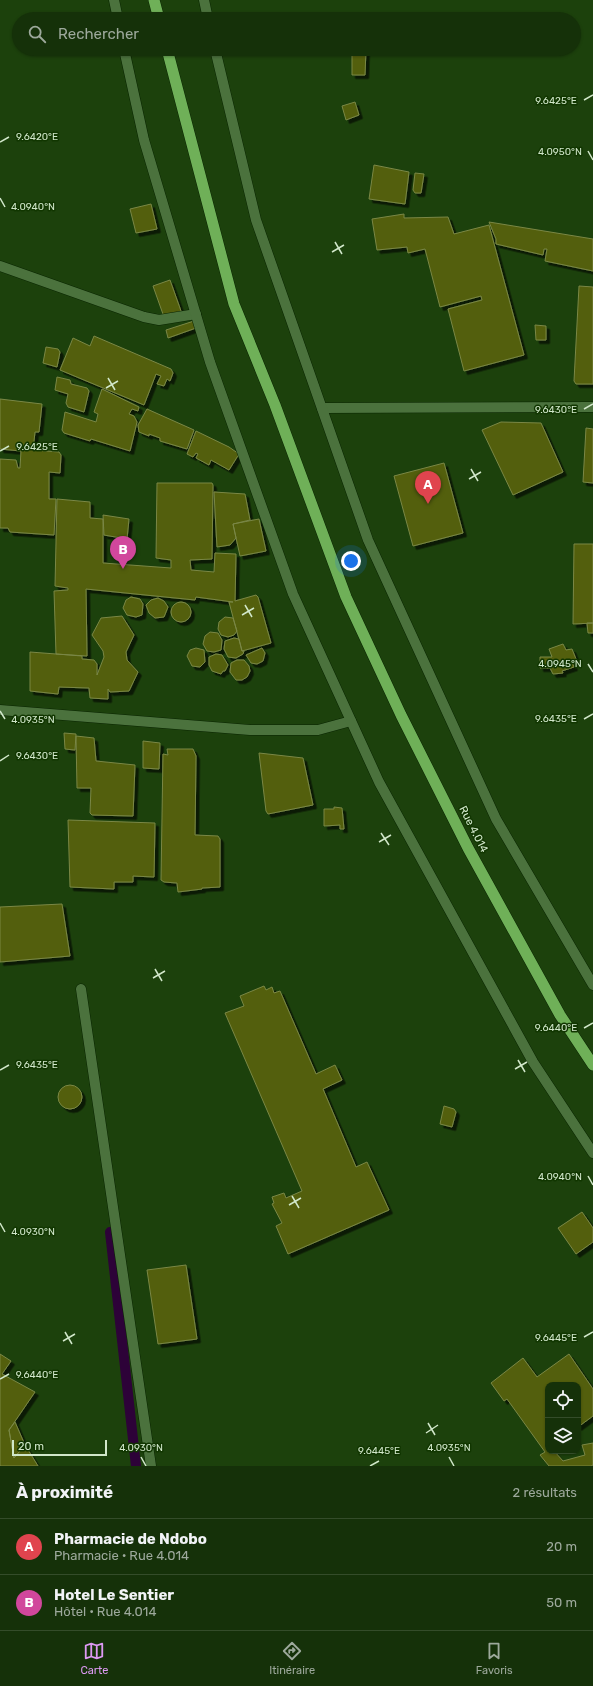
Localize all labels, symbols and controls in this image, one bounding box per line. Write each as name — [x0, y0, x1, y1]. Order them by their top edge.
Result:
search box — [12, 12, 581, 56]
icon: search — [26, 23, 48, 45]
text: Rechercher — [58, 25, 139, 43]
text: 9.6425°E — [535, 95, 577, 107]
text: 9.6420°E — [16, 131, 58, 143]
text: 4.0950°N — [538, 146, 582, 158]
text: 4.0940°N — [11, 201, 55, 213]
text: 9.6430°E — [535, 404, 577, 416]
text: 9.6425°E — [16, 441, 58, 453]
pin: A — [415, 471, 441, 504]
pin: B — [110, 536, 136, 569]
your location — [341, 551, 361, 571]
text: 4.0945°N — [538, 658, 582, 670]
text: 9.6435°E — [535, 713, 577, 725]
text: 4.0935°N — [11, 714, 55, 726]
text: 9.6430°E — [16, 750, 58, 762]
street label: Rue 4.014 — [456, 804, 491, 855]
text: 9.6440°E — [535, 1022, 577, 1034]
text: 9.6435°E — [16, 1059, 58, 1071]
text: 4.0940°N — [538, 1171, 582, 1183]
text: 4.0930°N — [11, 1226, 55, 1238]
text: 9.6445°E — [535, 1332, 577, 1344]
text: 9.6440°E — [16, 1369, 58, 1381]
map controls — [545, 1382, 581, 1454]
button: locate — [545, 1382, 581, 1418]
button: layers — [545, 1418, 581, 1454]
scale bar — [12, 1438, 107, 1457]
text: 20 m — [18, 1440, 44, 1453]
text: 4.0930°N — [119, 1442, 163, 1454]
text: 4.0935°N — [427, 1442, 471, 1454]
text: 9.6445°E — [358, 1445, 400, 1457]
text: À proximité — [16, 1482, 113, 1502]
text: 2 résultats — [513, 1485, 577, 1500]
text: Pharmacie de Ndobo — [54, 1530, 207, 1548]
text: A — [24, 1539, 34, 1554]
text: 20 m — [546, 1539, 577, 1554]
text: Pharmacie · Rue 4.014 — [54, 1548, 189, 1563]
text: Hotel Le Sentier — [54, 1586, 174, 1604]
text: B — [24, 1595, 34, 1610]
text: 50 m — [546, 1595, 577, 1610]
text: Hôtel · Rue 4.014 — [54, 1604, 157, 1619]
tab: Carte — [80, 1640, 108, 1677]
tab: Itinéraire — [269, 1640, 315, 1677]
tab: Favoris — [476, 1640, 513, 1677]

